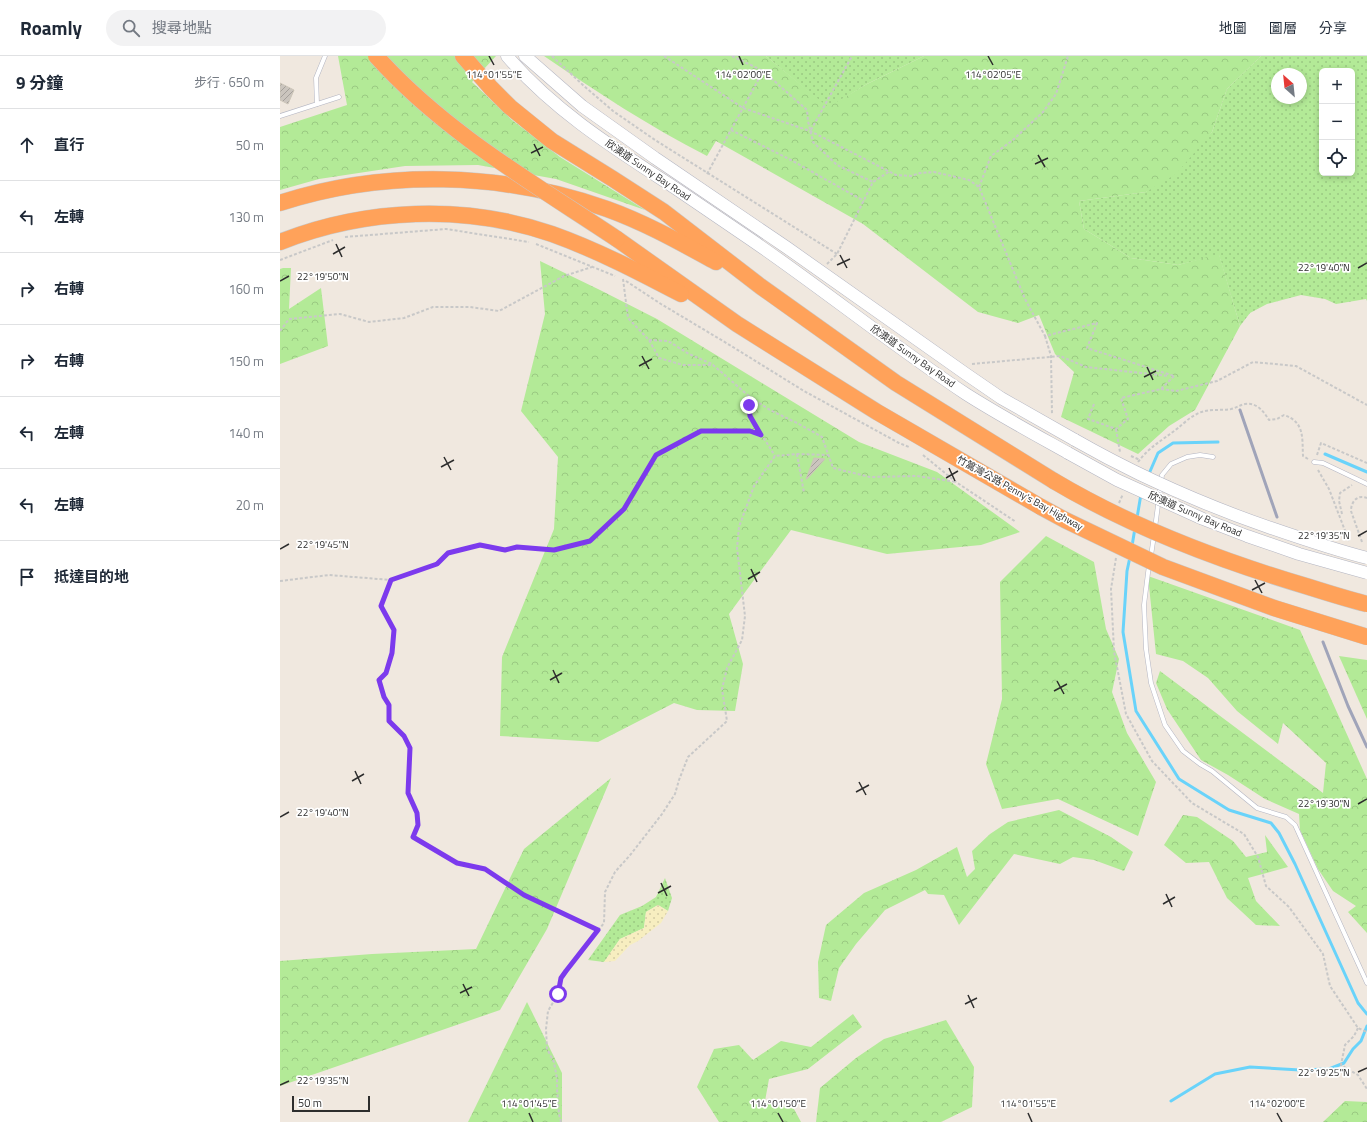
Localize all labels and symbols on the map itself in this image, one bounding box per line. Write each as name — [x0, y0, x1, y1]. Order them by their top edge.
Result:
text: 114°01'55"E — [466, 67, 523, 82]
text: 114°02'00"E — [715, 67, 772, 82]
text: 114°02'05"E — [965, 67, 1022, 82]
north arrow — [1271, 68, 1307, 104]
street label: 欣澳道 Sunny Bay Road — [602, 136, 694, 204]
text: 22°19'40"N — [1298, 260, 1350, 275]
text: 22°19'50"N — [297, 269, 349, 284]
street label: 欣澳道 Sunny Bay Road — [868, 321, 958, 391]
route end — [740, 396, 758, 414]
street label: 竹篙灣公路 Penny's Bay Highway — [954, 452, 1086, 534]
street label: 欣澳道 Sunny Bay Road — [1146, 487, 1244, 541]
text: 22°19'35"N — [1298, 528, 1350, 543]
text: 22°19'45"N — [297, 537, 349, 552]
text: 22°19'30"N — [1298, 796, 1350, 811]
text: 22°19'40"N — [297, 805, 349, 820]
route start — [549, 985, 567, 1003]
text: 22°19'25"N — [1298, 1065, 1350, 1080]
text: 22°19'35"N — [297, 1073, 349, 1088]
scale bar — [292, 1094, 370, 1113]
text: 114°01'45"E — [501, 1096, 558, 1111]
text: 114°01'50"E — [750, 1096, 807, 1111]
text: 114°01'55"E — [1000, 1096, 1057, 1111]
text: 114°02'00"E — [1249, 1096, 1306, 1111]

